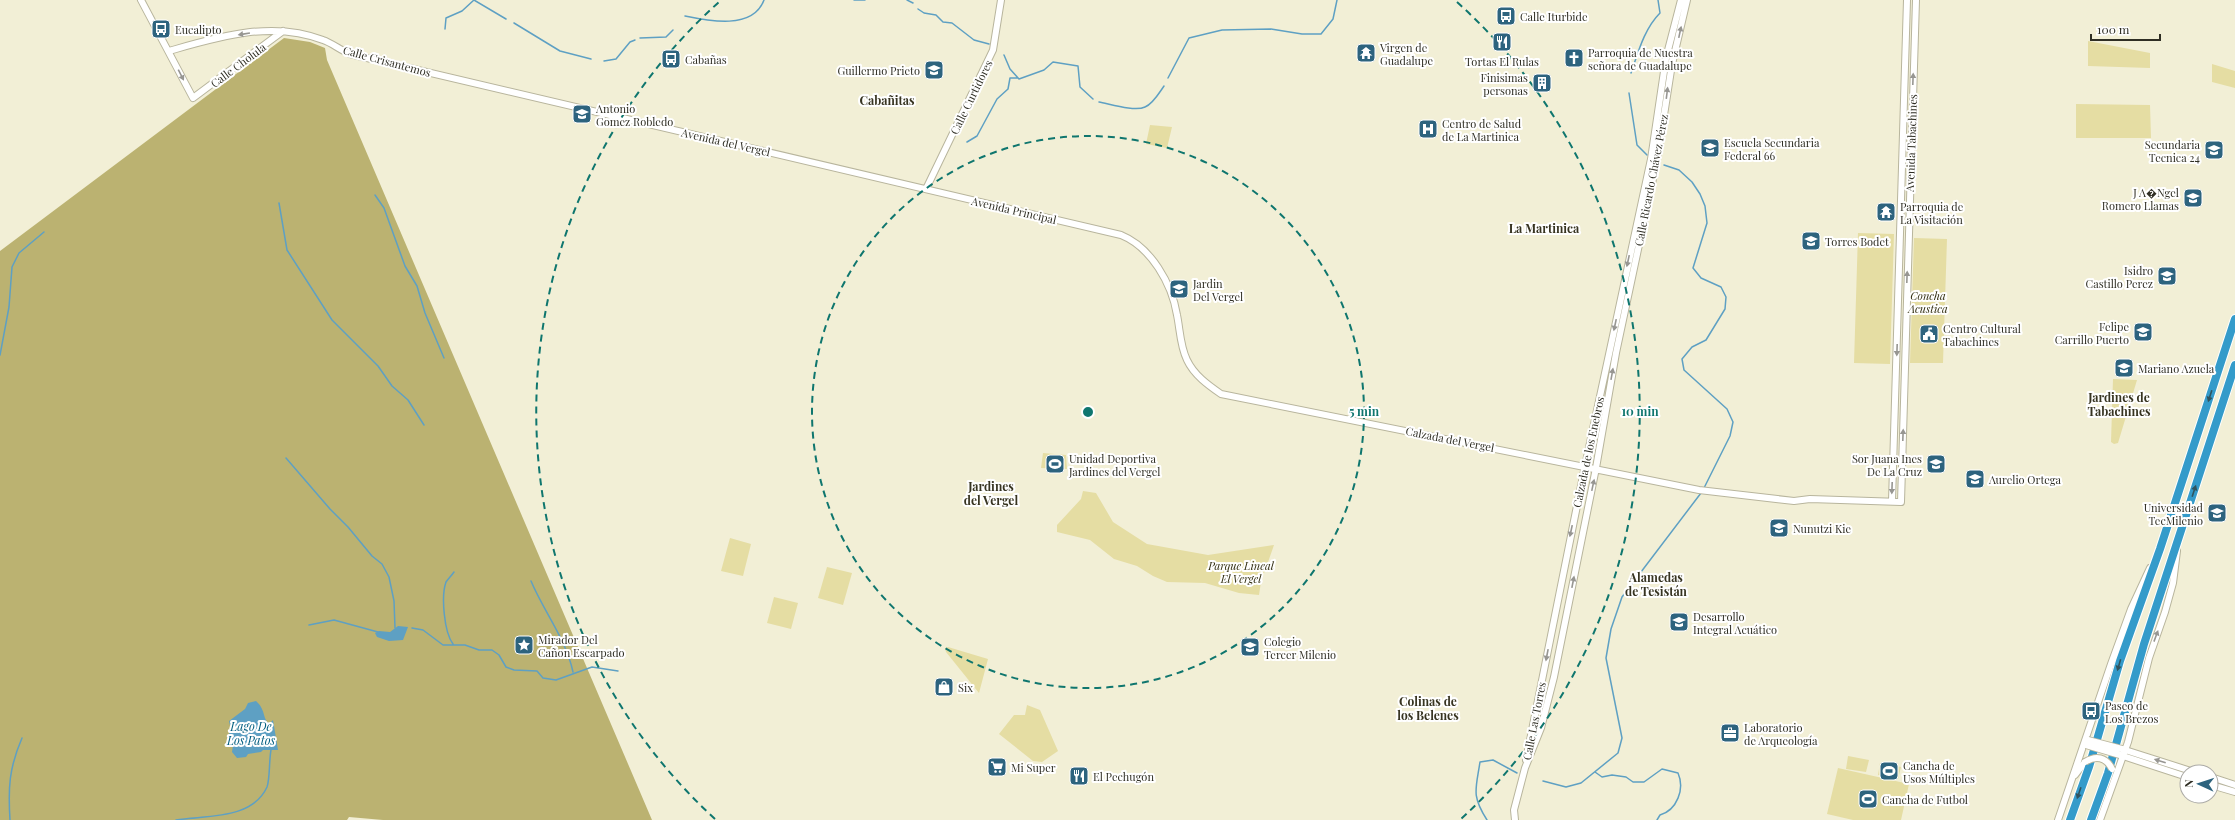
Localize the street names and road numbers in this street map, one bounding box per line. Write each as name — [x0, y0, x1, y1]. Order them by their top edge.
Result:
street label: Calle Cholula — [207, 39, 269, 91]
street label: Calle Crisantemos — [341, 42, 433, 80]
street label: Calle Curtidores — [946, 57, 996, 137]
street label: Avenida Tabachines — [1902, 94, 1920, 193]
street label: Calle Ricardo Chávez Pérez — [1631, 113, 1671, 247]
street label: Avenida del Vergel — [679, 124, 772, 160]
street label: Avenida Principal — [969, 193, 1058, 227]
street label: Calzada de los Enebros — [1569, 395, 1607, 509]
street label: Calzada del Vergel — [1404, 423, 1496, 455]
street label: Calle Las Torres — [1519, 681, 1549, 761]

